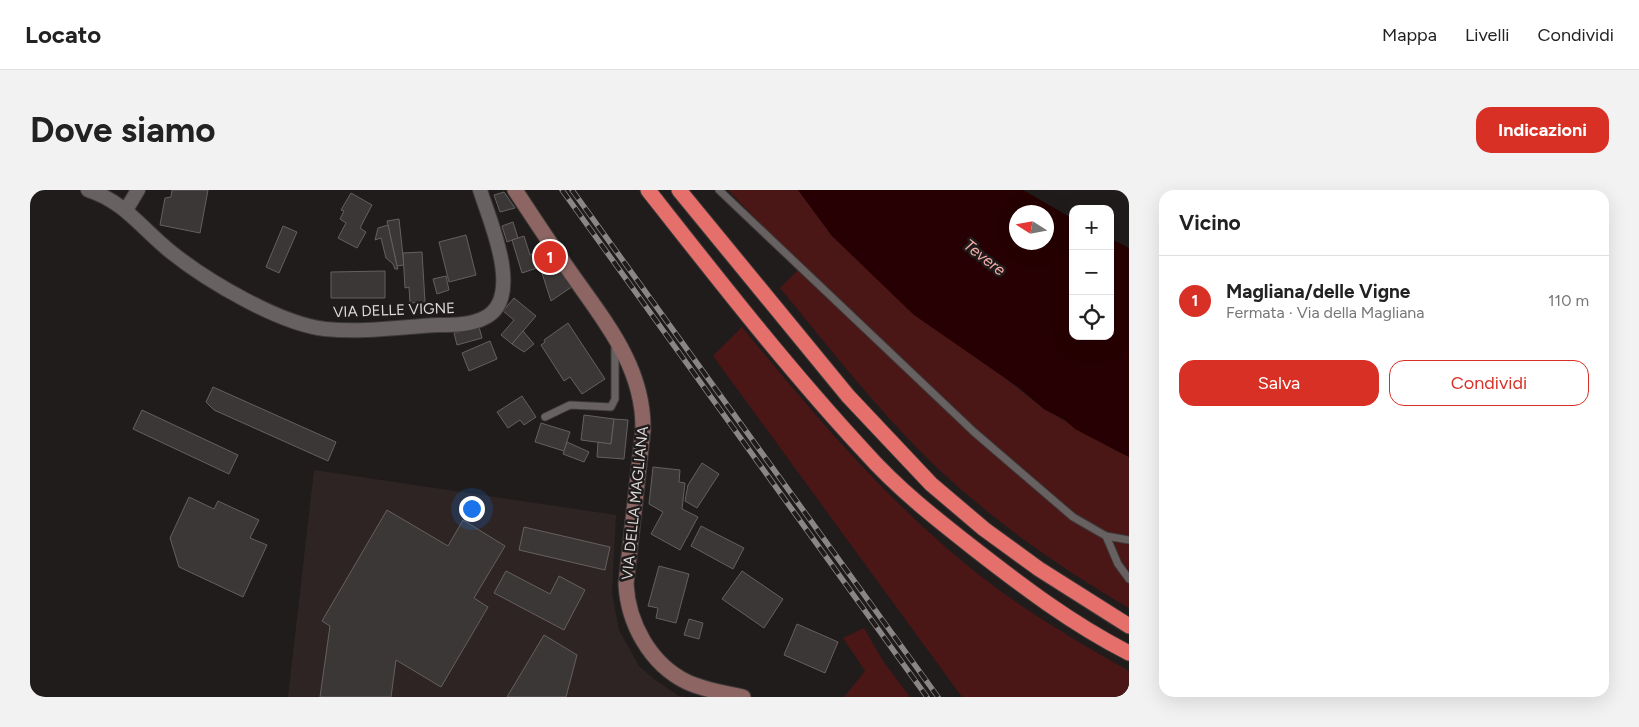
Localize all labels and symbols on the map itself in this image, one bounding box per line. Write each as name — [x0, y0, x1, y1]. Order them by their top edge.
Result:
north arrow — [1009, 205, 1054, 250]
water label: Tevere — [960, 235, 1010, 280]
pin: 1 — [534, 238, 566, 276]
street label: VIA DELLE VIGNE — [333, 299, 455, 321]
street label: VIA DELLA MAGLIANA — [618, 425, 652, 581]
your location — [459, 496, 485, 522]

